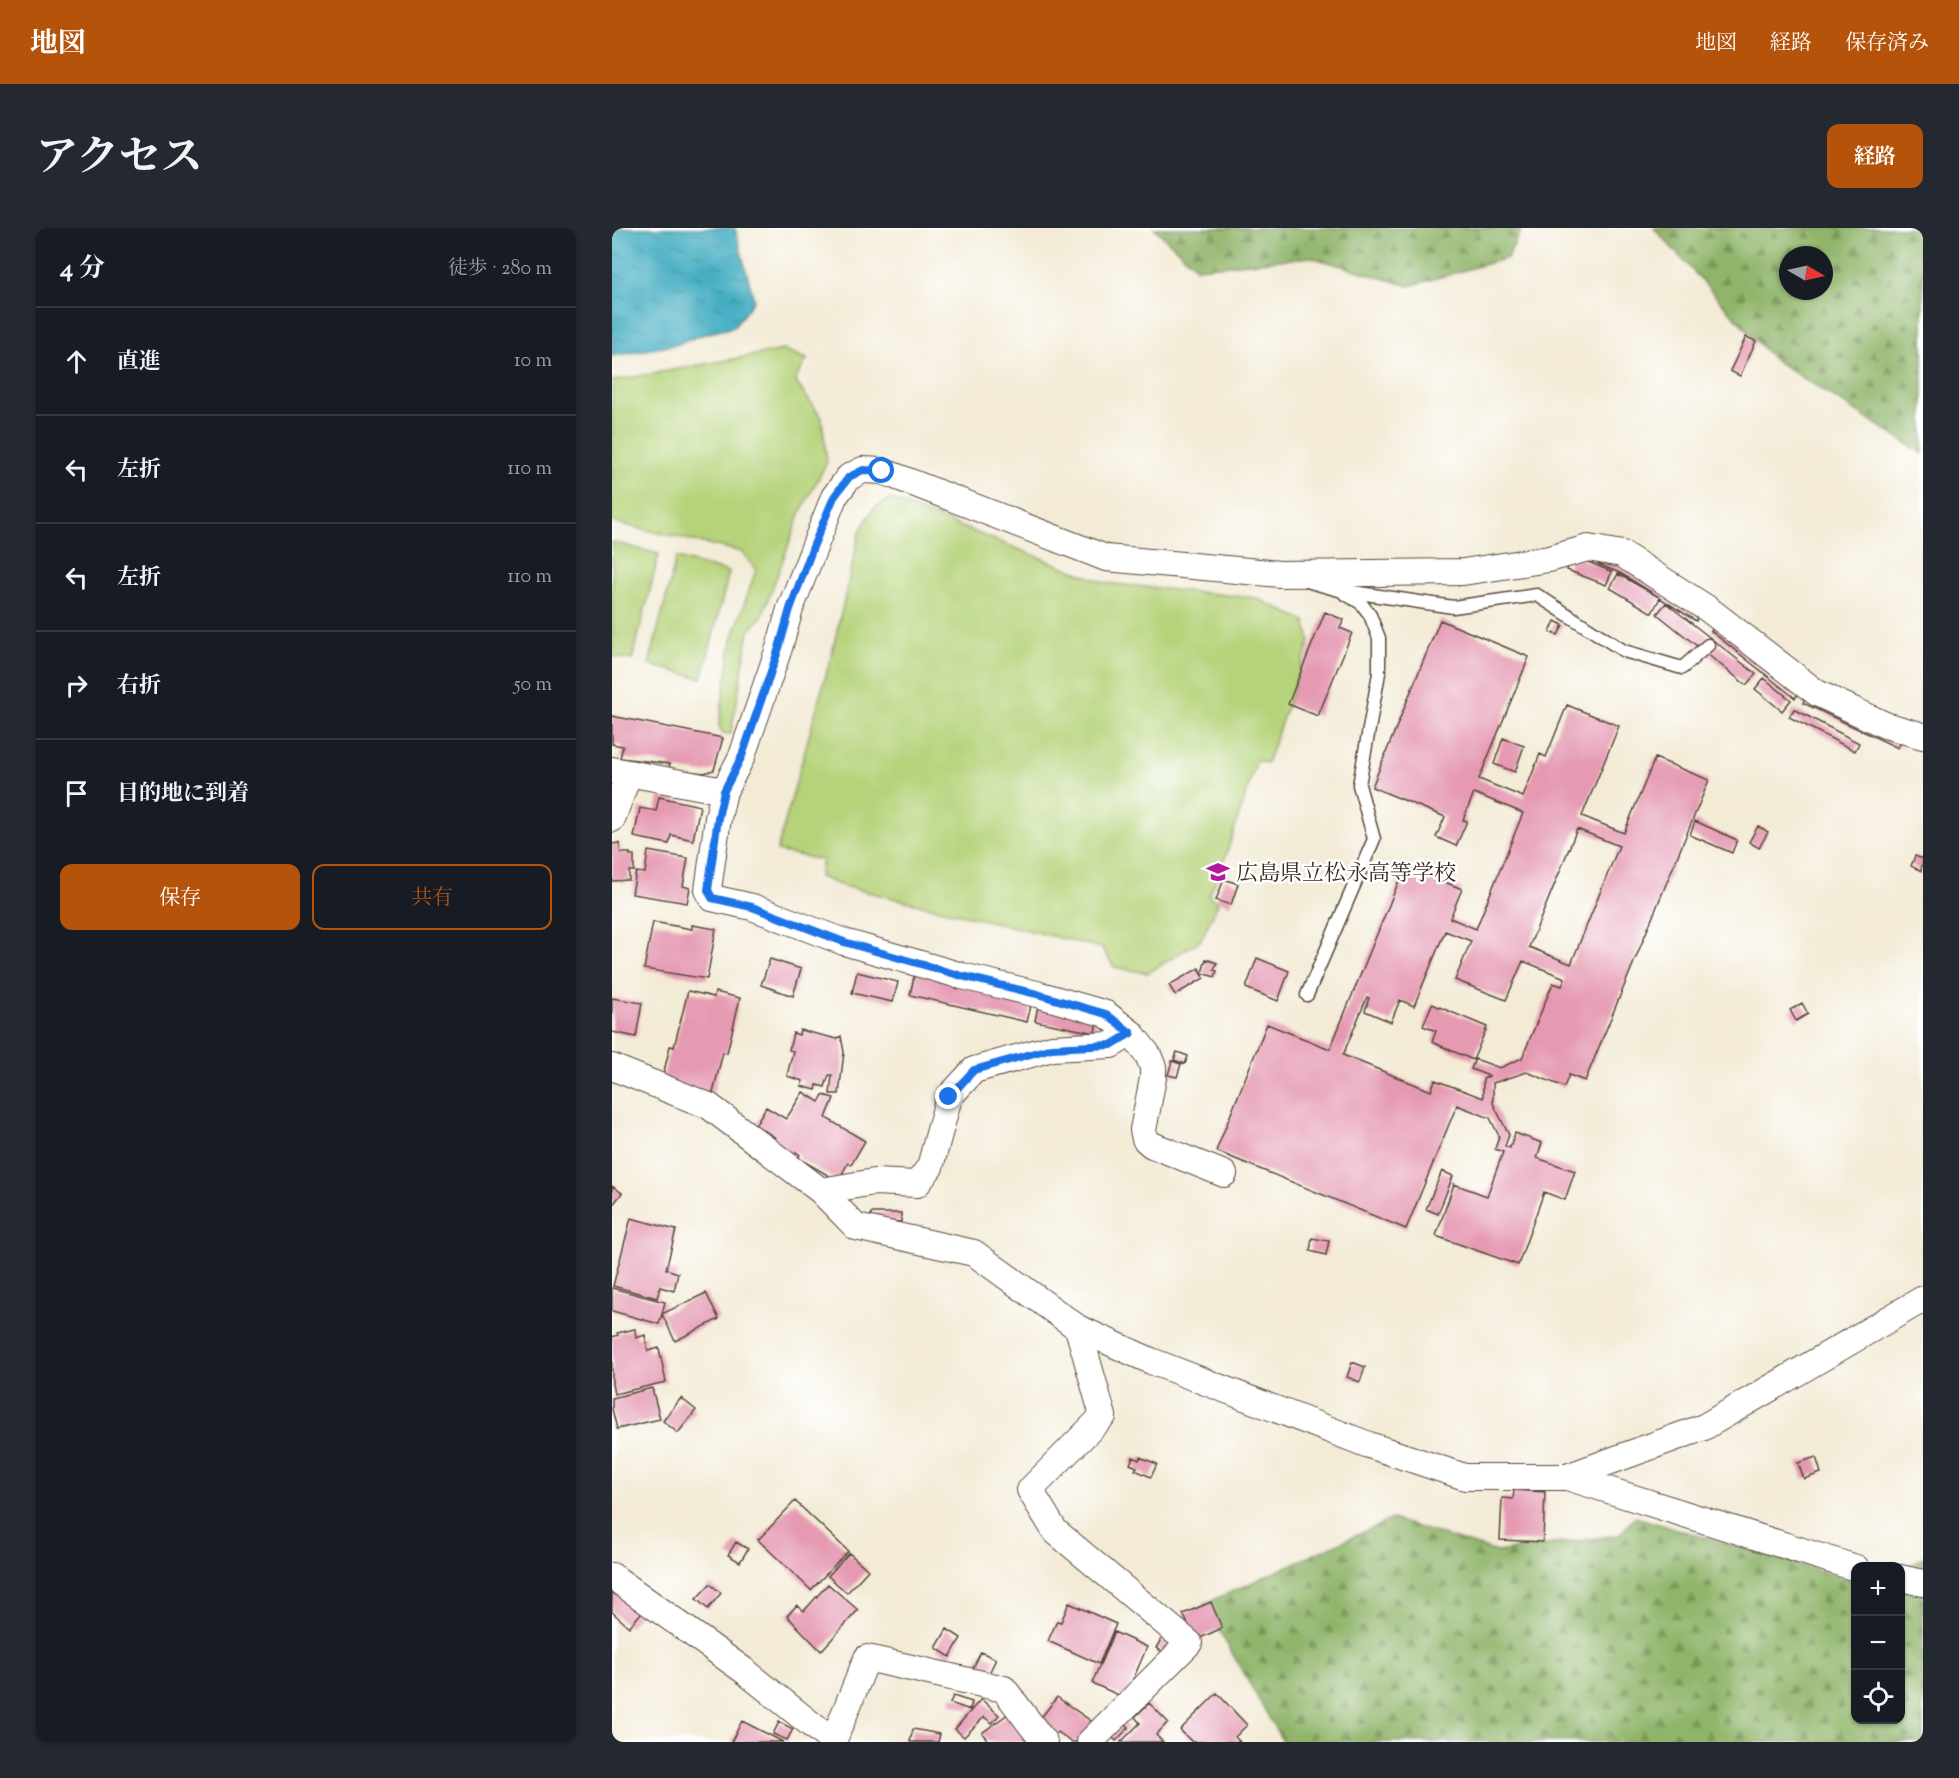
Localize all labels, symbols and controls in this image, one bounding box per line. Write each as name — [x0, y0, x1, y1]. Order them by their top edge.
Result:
text: 地図 — [30, 25, 86, 65]
text: 地図 — [1695, 29, 1737, 59]
text: 経路 — [1770, 29, 1812, 59]
text: 保存済み — [1845, 29, 1929, 59]
button: 経路 — [1827, 124, 1923, 188]
text: アクセス — [36, 130, 203, 190]
north arrow — [1779, 246, 1833, 300]
text: 4 分 — [60, 251, 105, 288]
text: 徒歩 · 280 m — [448, 255, 552, 284]
icon: ahead — [60, 345, 93, 378]
text: 直進 — [117, 347, 161, 379]
text: 10 m — [514, 347, 552, 376]
icon: left — [60, 453, 93, 486]
text: 左折 — [117, 455, 161, 487]
text: 110 m — [507, 455, 552, 484]
route start — [868, 457, 894, 483]
icon: left — [60, 561, 93, 594]
text: 左折 — [117, 563, 161, 595]
text: 110 m — [507, 563, 552, 592]
icon: right — [60, 669, 93, 702]
text: 右折 — [117, 671, 161, 703]
text: 50 m — [514, 671, 552, 700]
icon: arrive — [60, 777, 93, 810]
text: 目的地に到着 — [117, 779, 249, 811]
school or university icon: 広島県立松永高等学校 — [1205, 859, 1231, 885]
place label: 広島県立松永高等学校 — [1236, 859, 1456, 891]
button: 保存 — [60, 864, 300, 930]
button: 共有 — [312, 864, 552, 930]
route end — [935, 1083, 961, 1109]
map controls — [1851, 1562, 1905, 1724]
button: + — [1851, 1562, 1905, 1616]
button: − — [1851, 1616, 1905, 1670]
button: locate — [1851, 1670, 1905, 1724]

